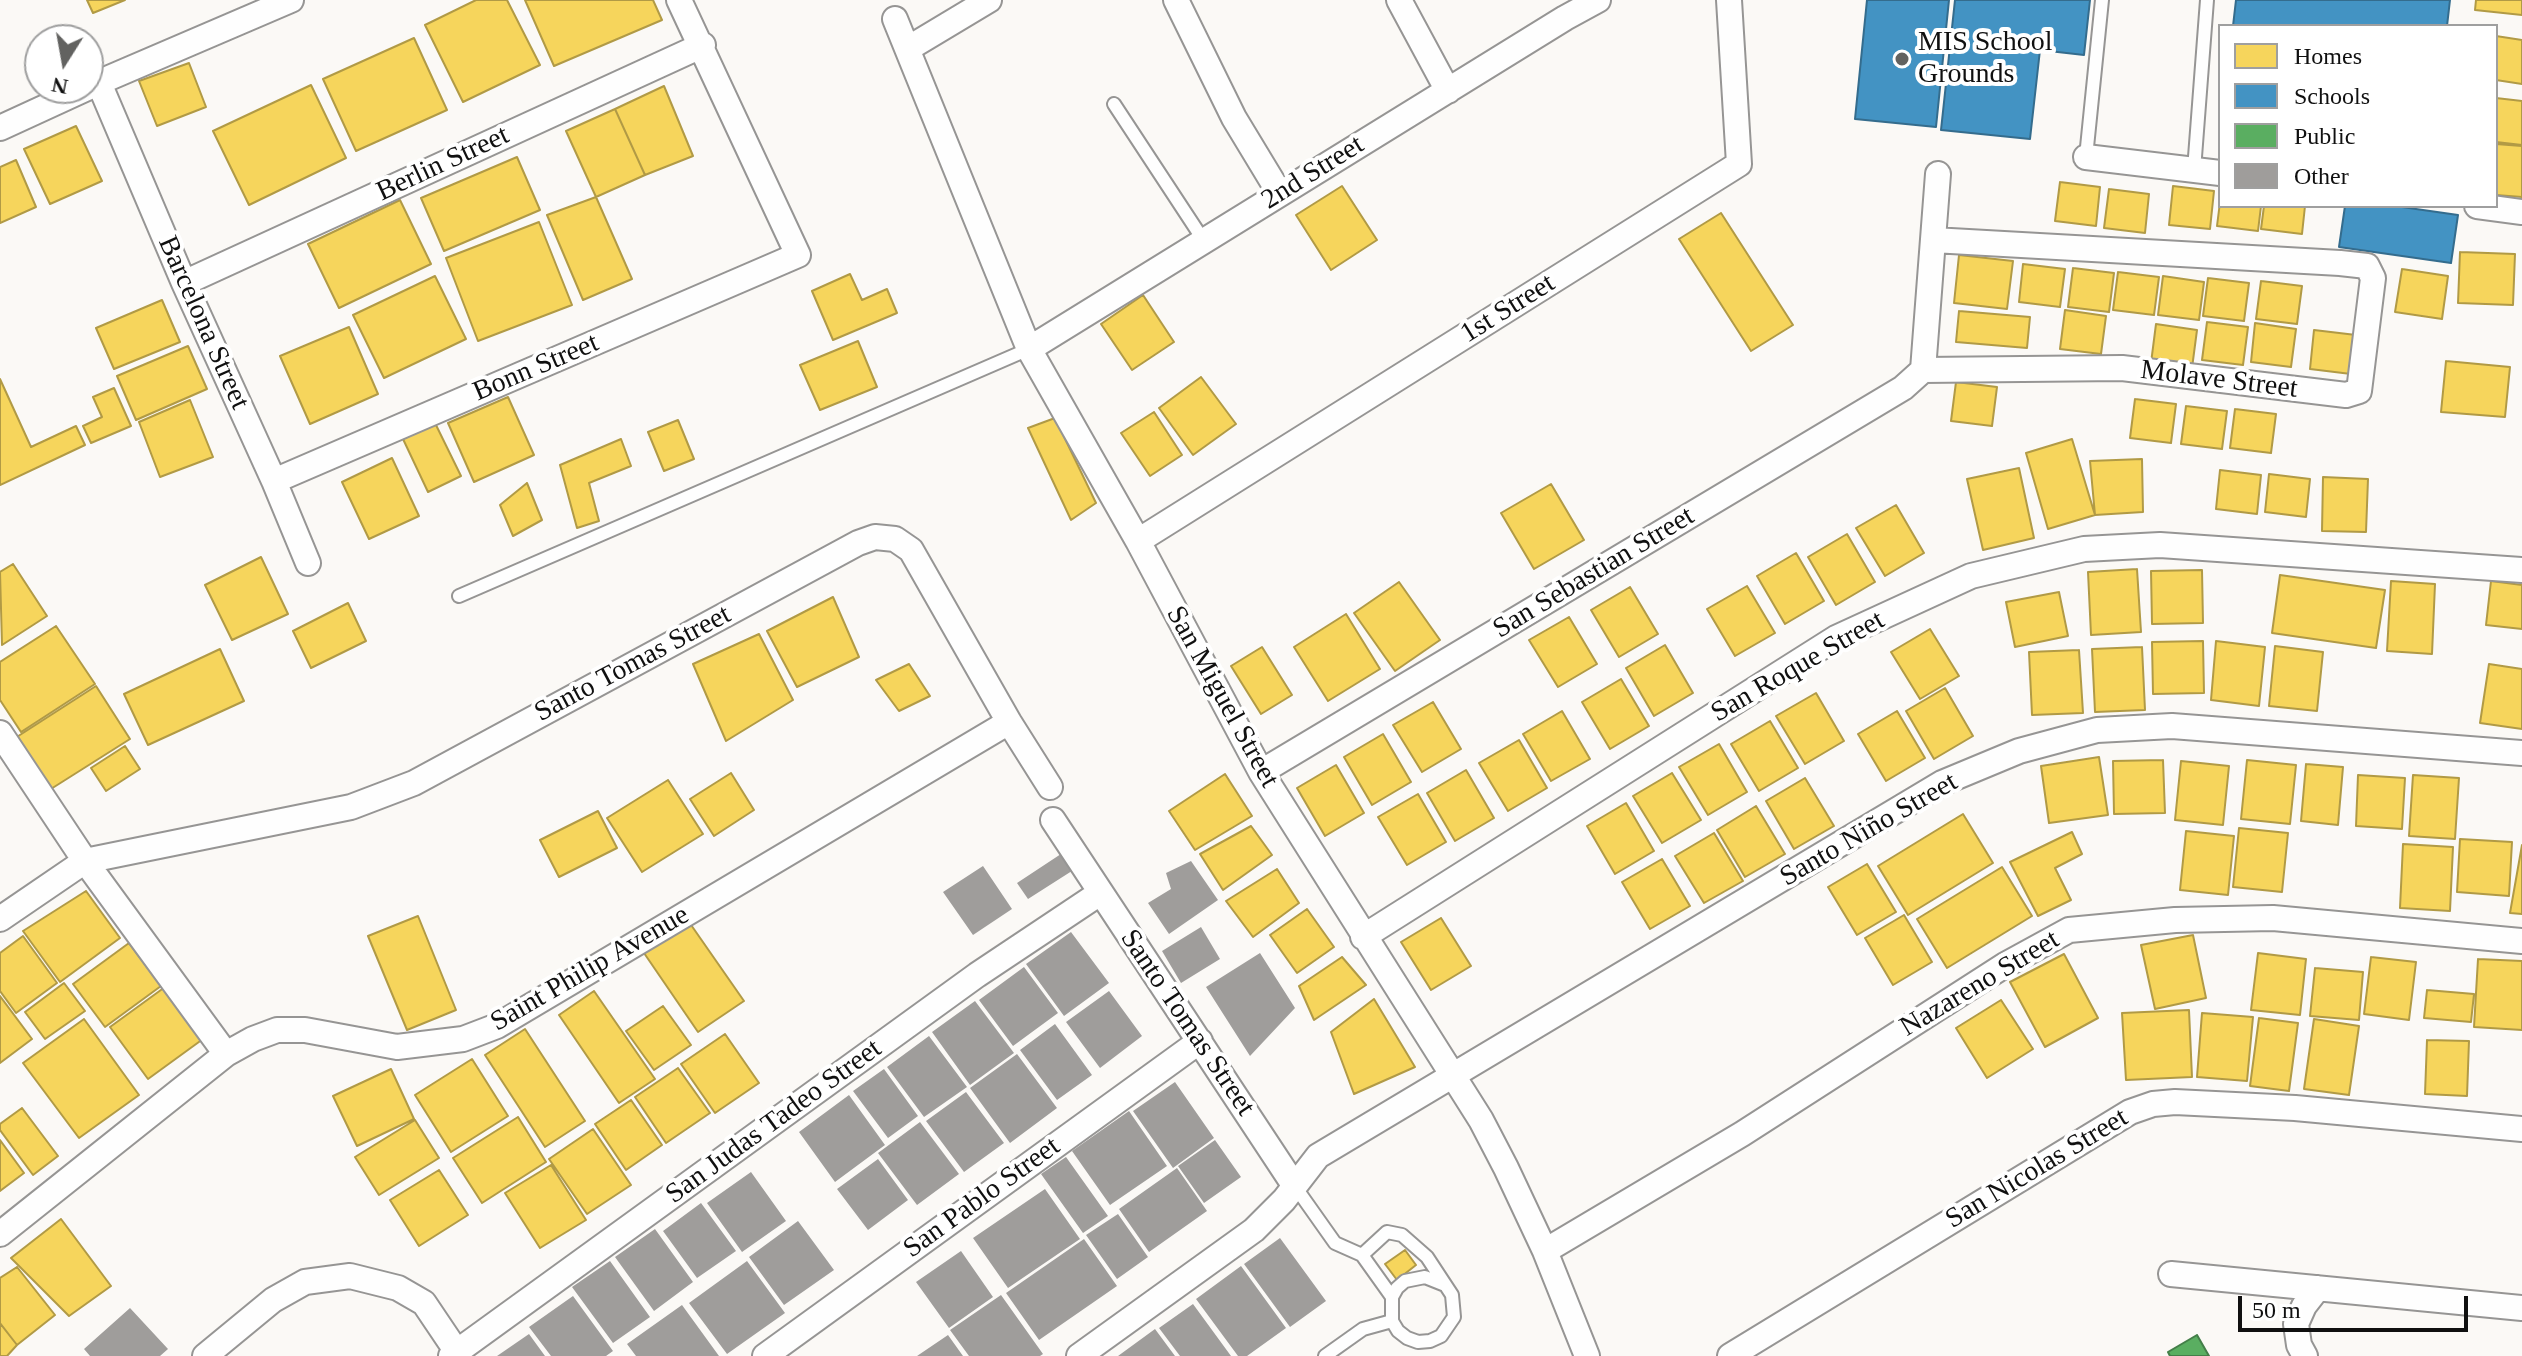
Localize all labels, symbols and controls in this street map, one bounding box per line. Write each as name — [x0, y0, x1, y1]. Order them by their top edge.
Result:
north arrow — [24, 24, 104, 104]
legend — [2218, 24, 2498, 208]
place label: MIS School Grounds — [1918, 26, 2053, 92]
text: Homes — [2294, 43, 2362, 69]
marker: MIS School Grounds — [1893, 50, 1911, 68]
text: N — [50, 72, 70, 100]
text: Schools — [2294, 83, 2370, 109]
street label: Berlin Street — [371, 119, 515, 209]
text: Public — [2294, 123, 2355, 149]
street label: 2nd Street — [1256, 128, 1370, 218]
text: Other — [2294, 163, 2349, 189]
street label: Barcelona Street — [150, 231, 256, 415]
street label: 1st Street — [1455, 267, 1561, 351]
street label: Bonn Street — [468, 327, 604, 409]
street label: Molave Street — [2139, 354, 2299, 406]
street label: San Sebastian Street — [1487, 500, 1701, 646]
street label: Santo Tomas Street — [529, 598, 737, 730]
street label: San Miguel Street — [1158, 600, 1286, 794]
street label: San Roque Street — [1705, 604, 1891, 730]
street label: Santo Niño Street — [1774, 766, 1964, 894]
street label: Saint Philip Avenue — [485, 899, 695, 1039]
street label: Nazareno Street — [1894, 923, 2066, 1045]
street label: Santo Tomas Street — [1112, 924, 1262, 1122]
street label: San Judas Tadeo Street — [660, 1032, 888, 1212]
street label: San Nicolas Street — [1940, 1101, 2134, 1237]
street label: San Pablo Street — [897, 1130, 1067, 1266]
scale bar — [2242, 1280, 2472, 1330]
text: 50 m — [2252, 1297, 2301, 1323]

